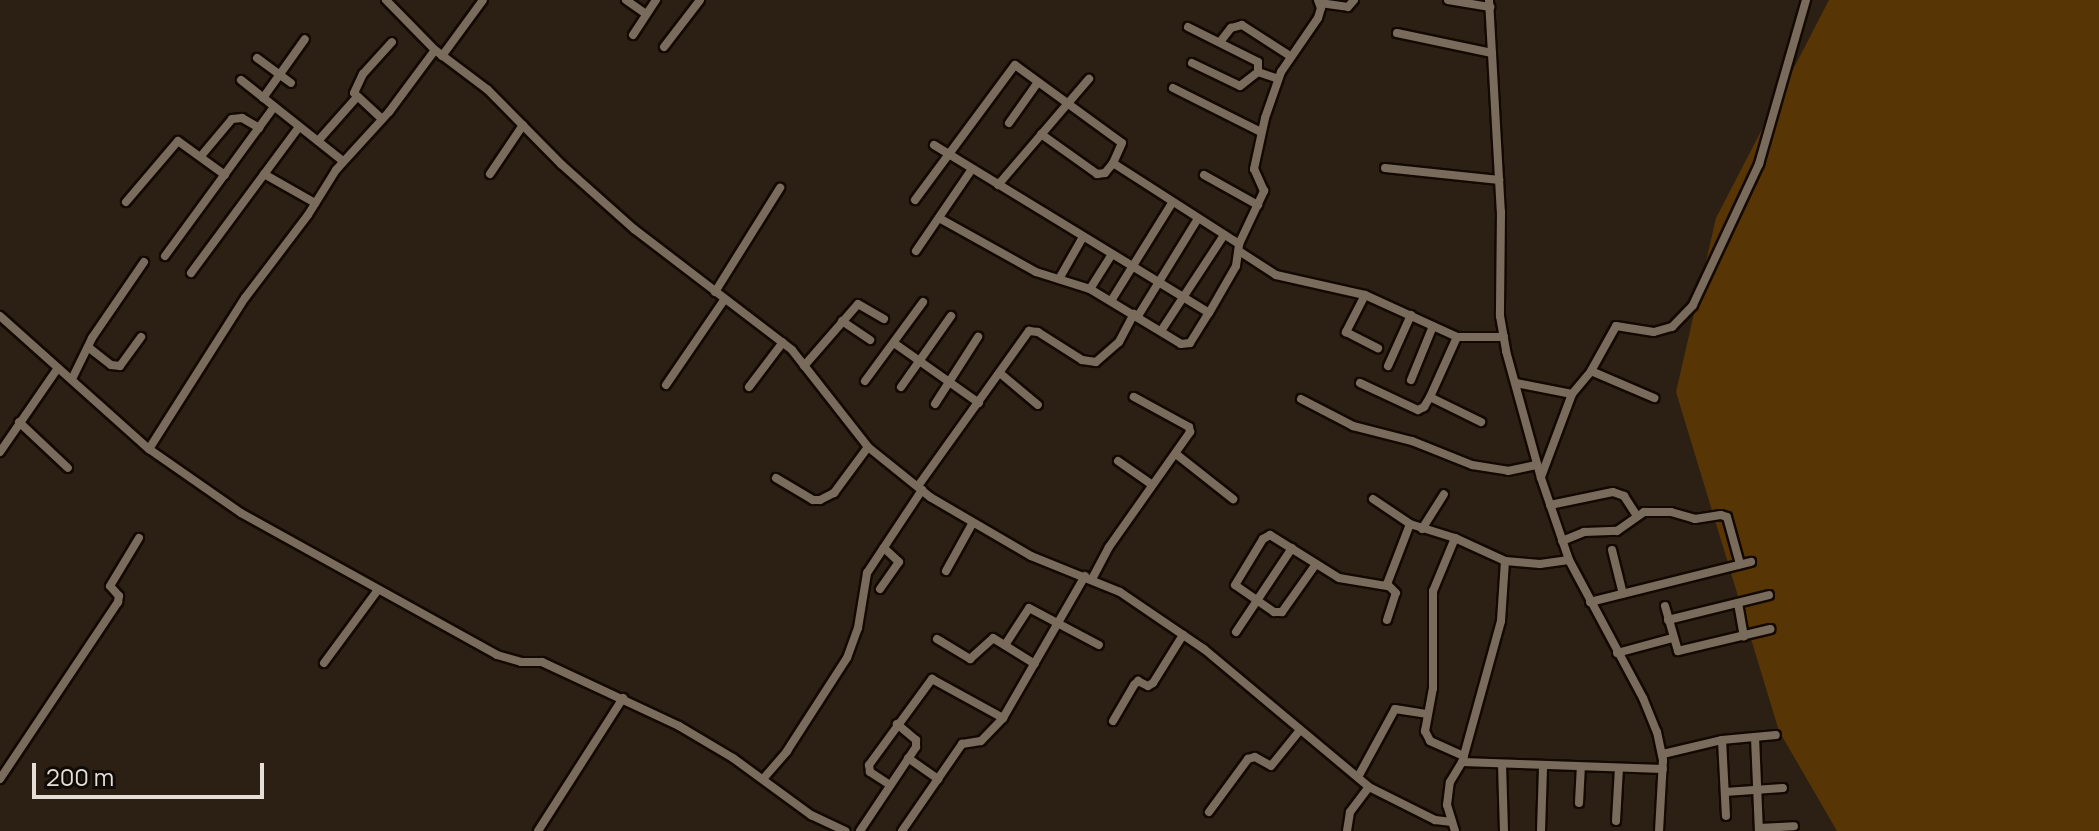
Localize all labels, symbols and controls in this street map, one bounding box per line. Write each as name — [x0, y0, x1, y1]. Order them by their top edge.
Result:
scale bar — [36, 747, 268, 797]
text: 200 m — [46, 760, 114, 793]

